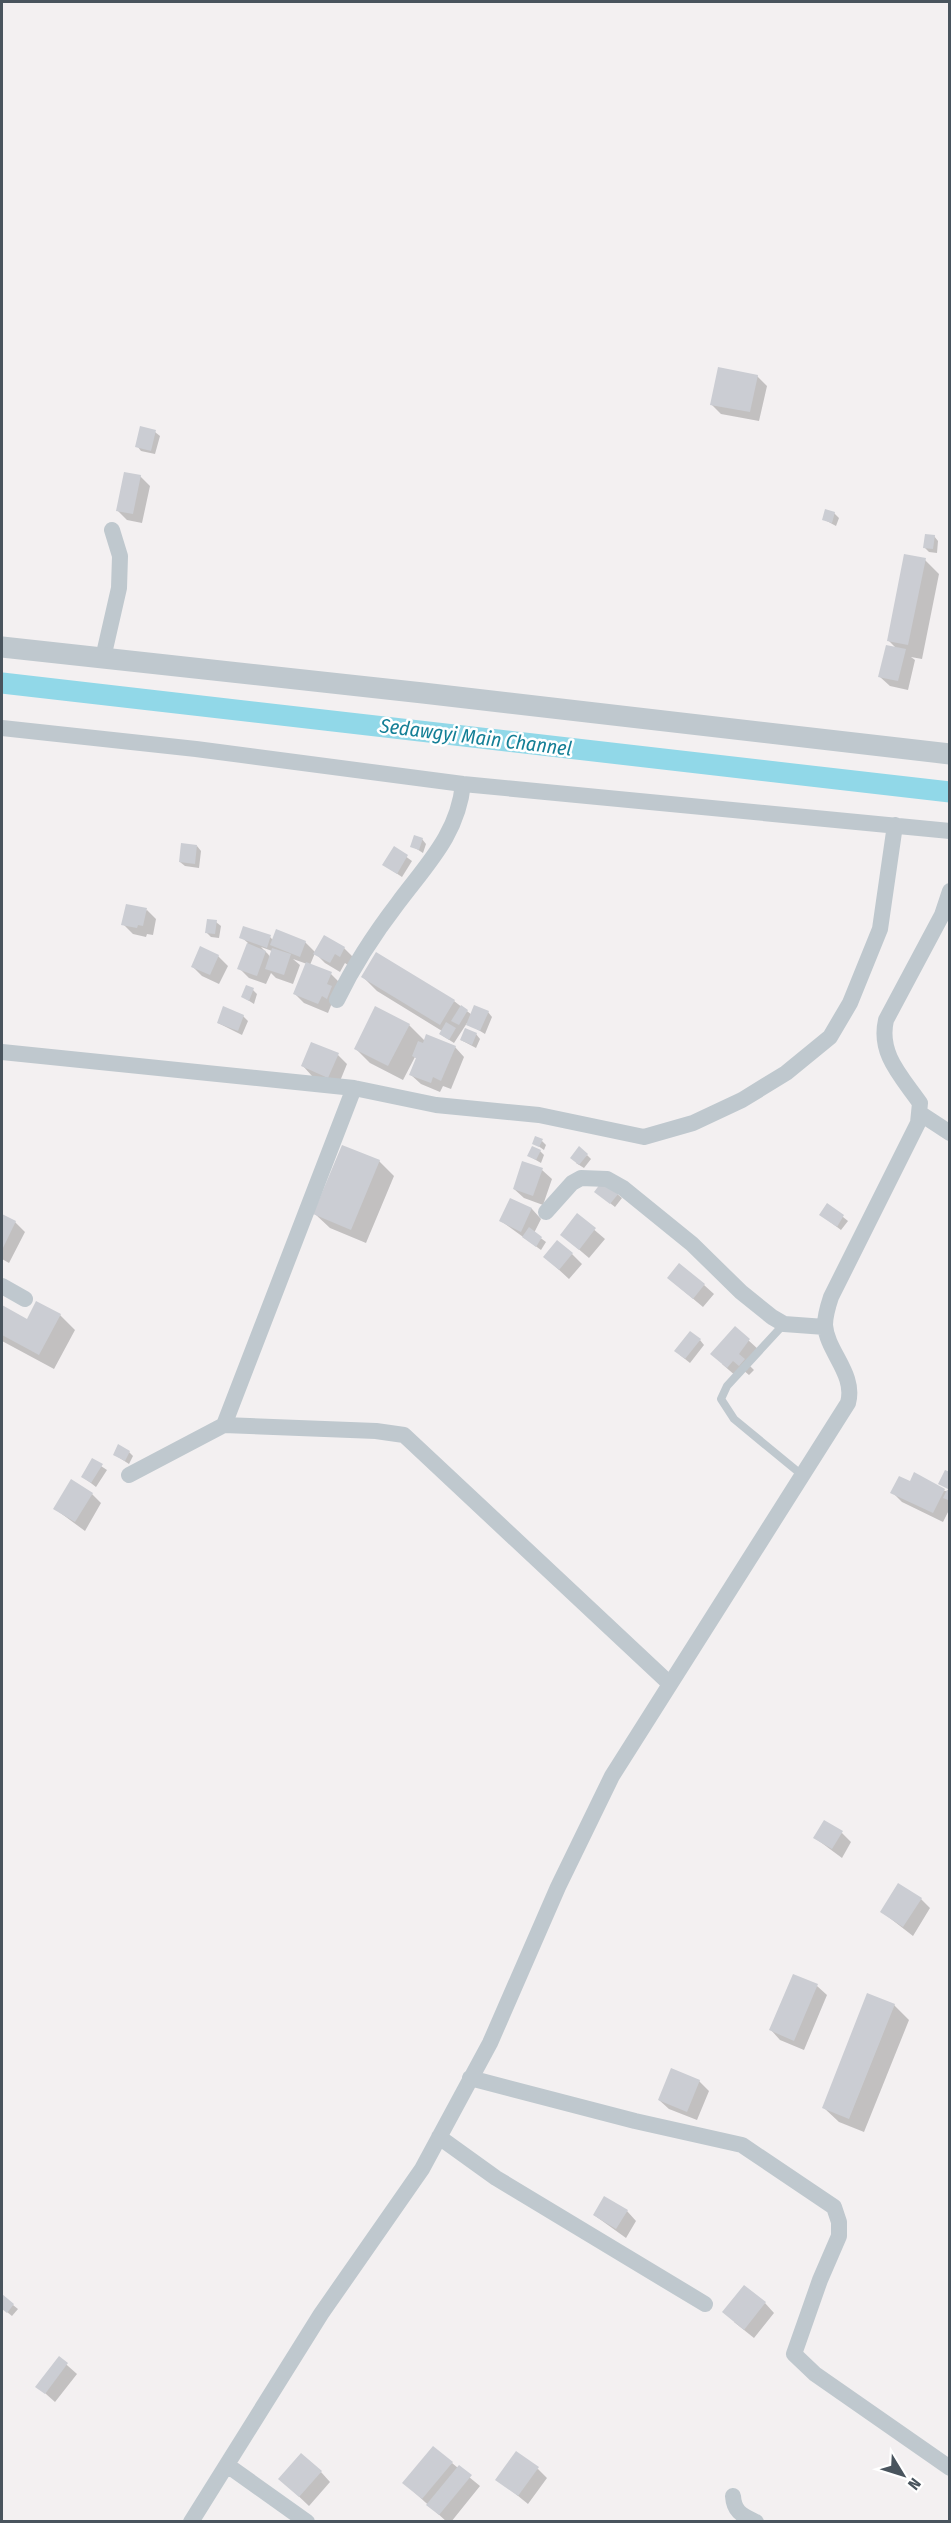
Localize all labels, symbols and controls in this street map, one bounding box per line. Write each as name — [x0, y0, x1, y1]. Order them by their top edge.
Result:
water label: Sedawgyi Main Channel — [378, 713, 573, 761]
north arrow — [873, 2445, 933, 2505]
text: N — [904, 2474, 925, 2494]

